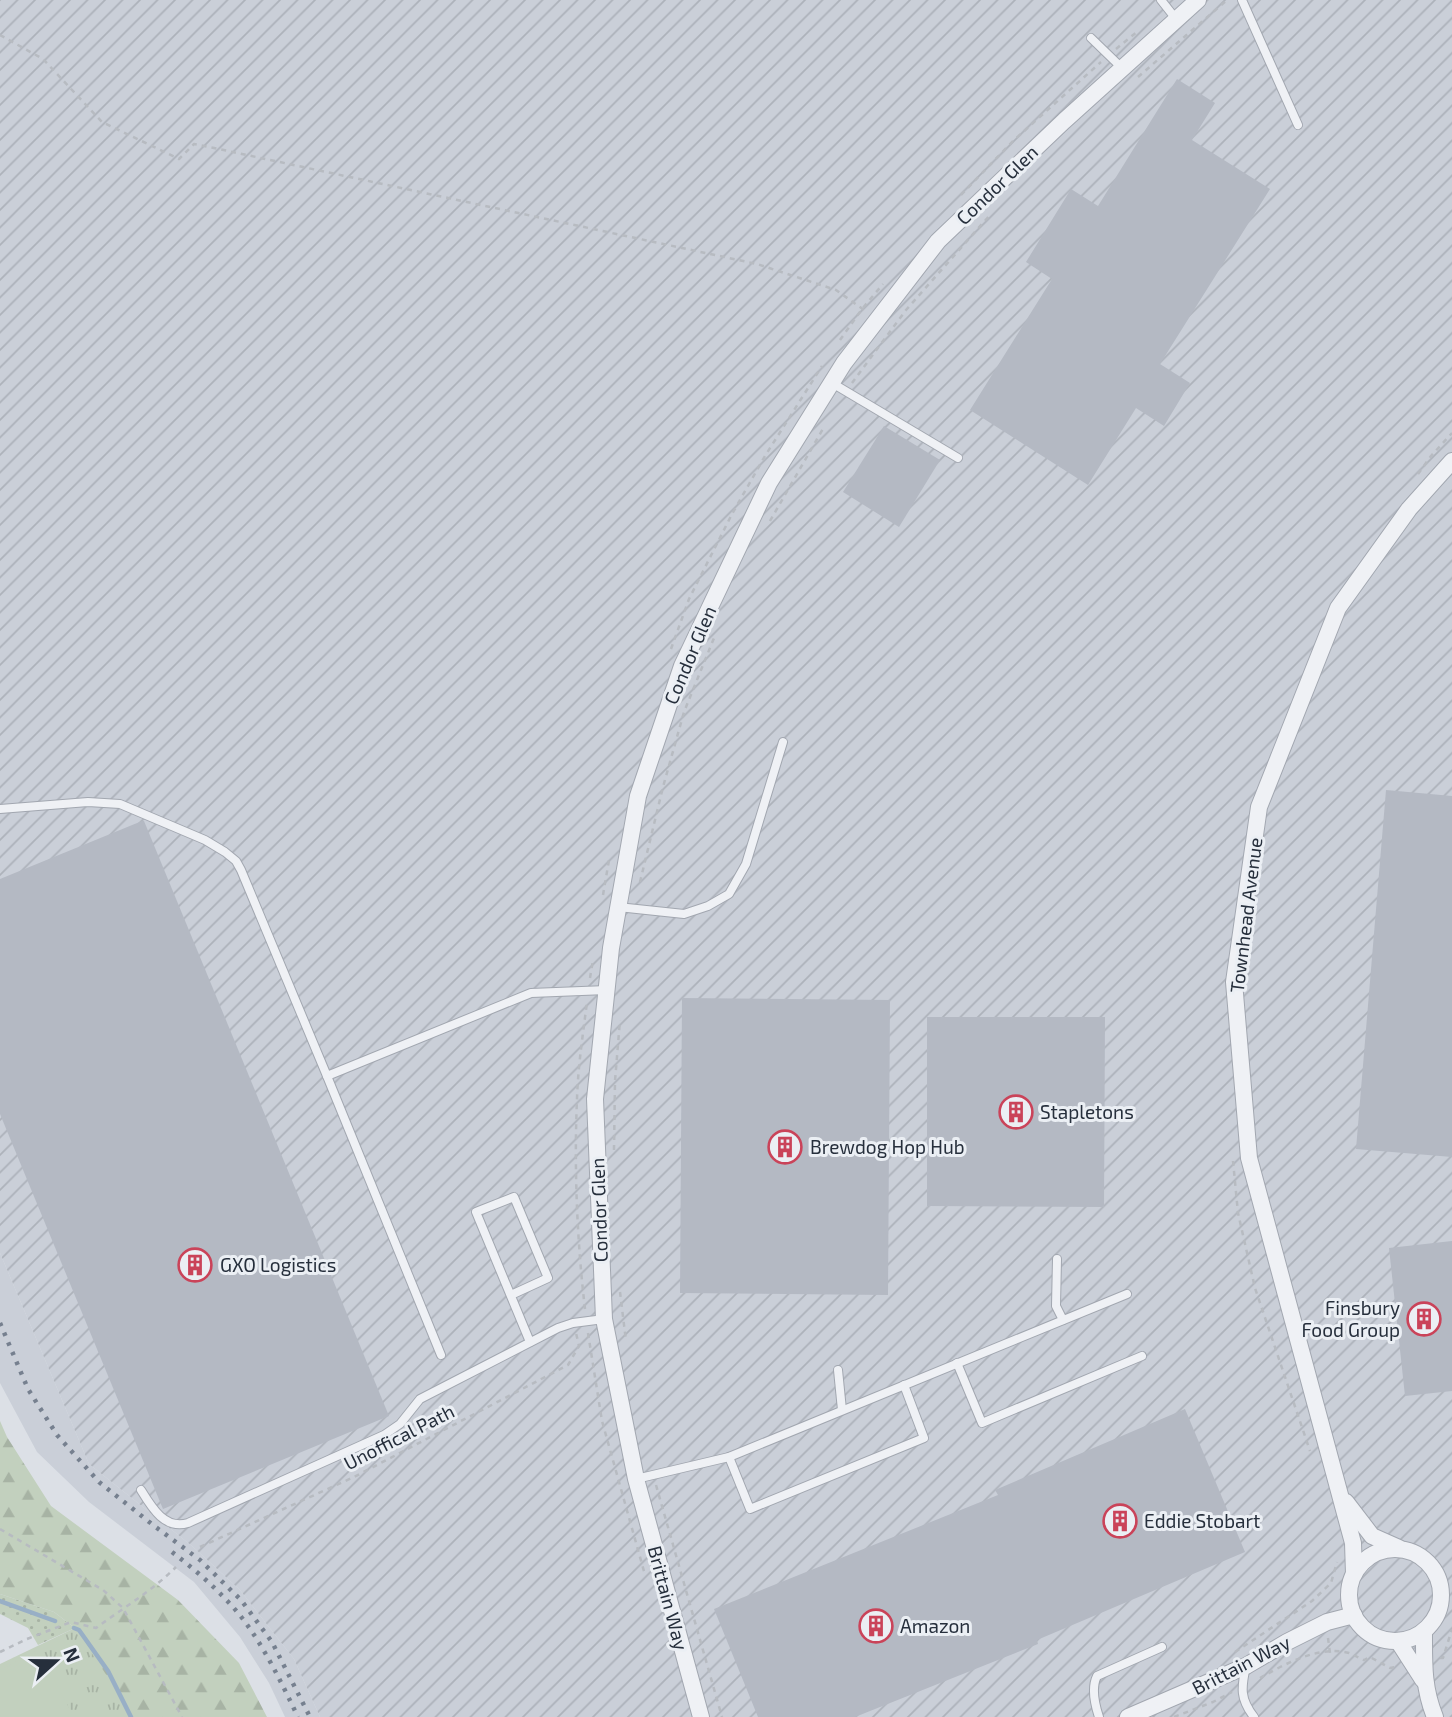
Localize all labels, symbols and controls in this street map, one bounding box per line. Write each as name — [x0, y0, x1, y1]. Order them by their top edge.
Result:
street label: Condor Glen — [951, 140, 1042, 229]
street label: Condor Glen — [659, 602, 721, 707]
street label: Townhead Avenue — [1225, 836, 1266, 994]
building icon: Stapletons — [997, 1093, 1035, 1131]
place label: Stapletons — [1040, 1100, 1134, 1123]
building icon: Brewdog Hop Hub — [766, 1128, 804, 1166]
place label: Brewdog Hop Hub — [810, 1135, 965, 1158]
street label: Condor Glen — [585, 1157, 612, 1263]
building icon: GXO Logistics — [176, 1246, 214, 1284]
place label: GXO Logistics — [220, 1253, 337, 1276]
place label: Finsbury Food Group — [1301, 1296, 1400, 1341]
building icon: Finsbury Food Group — [1405, 1300, 1443, 1338]
street label: Unoffical Path — [340, 1399, 458, 1474]
building icon: Eddie Stobart — [1101, 1502, 1139, 1540]
place label: Eddie Stobart — [1144, 1509, 1260, 1532]
street label: Brittain Way — [644, 1543, 693, 1653]
building icon: Amazon — [857, 1607, 895, 1645]
place label: Amazon — [900, 1614, 970, 1637]
north arrow — [21, 1626, 91, 1696]
street label: Brittain Way — [1188, 1630, 1294, 1699]
text: N — [59, 1644, 86, 1665]

